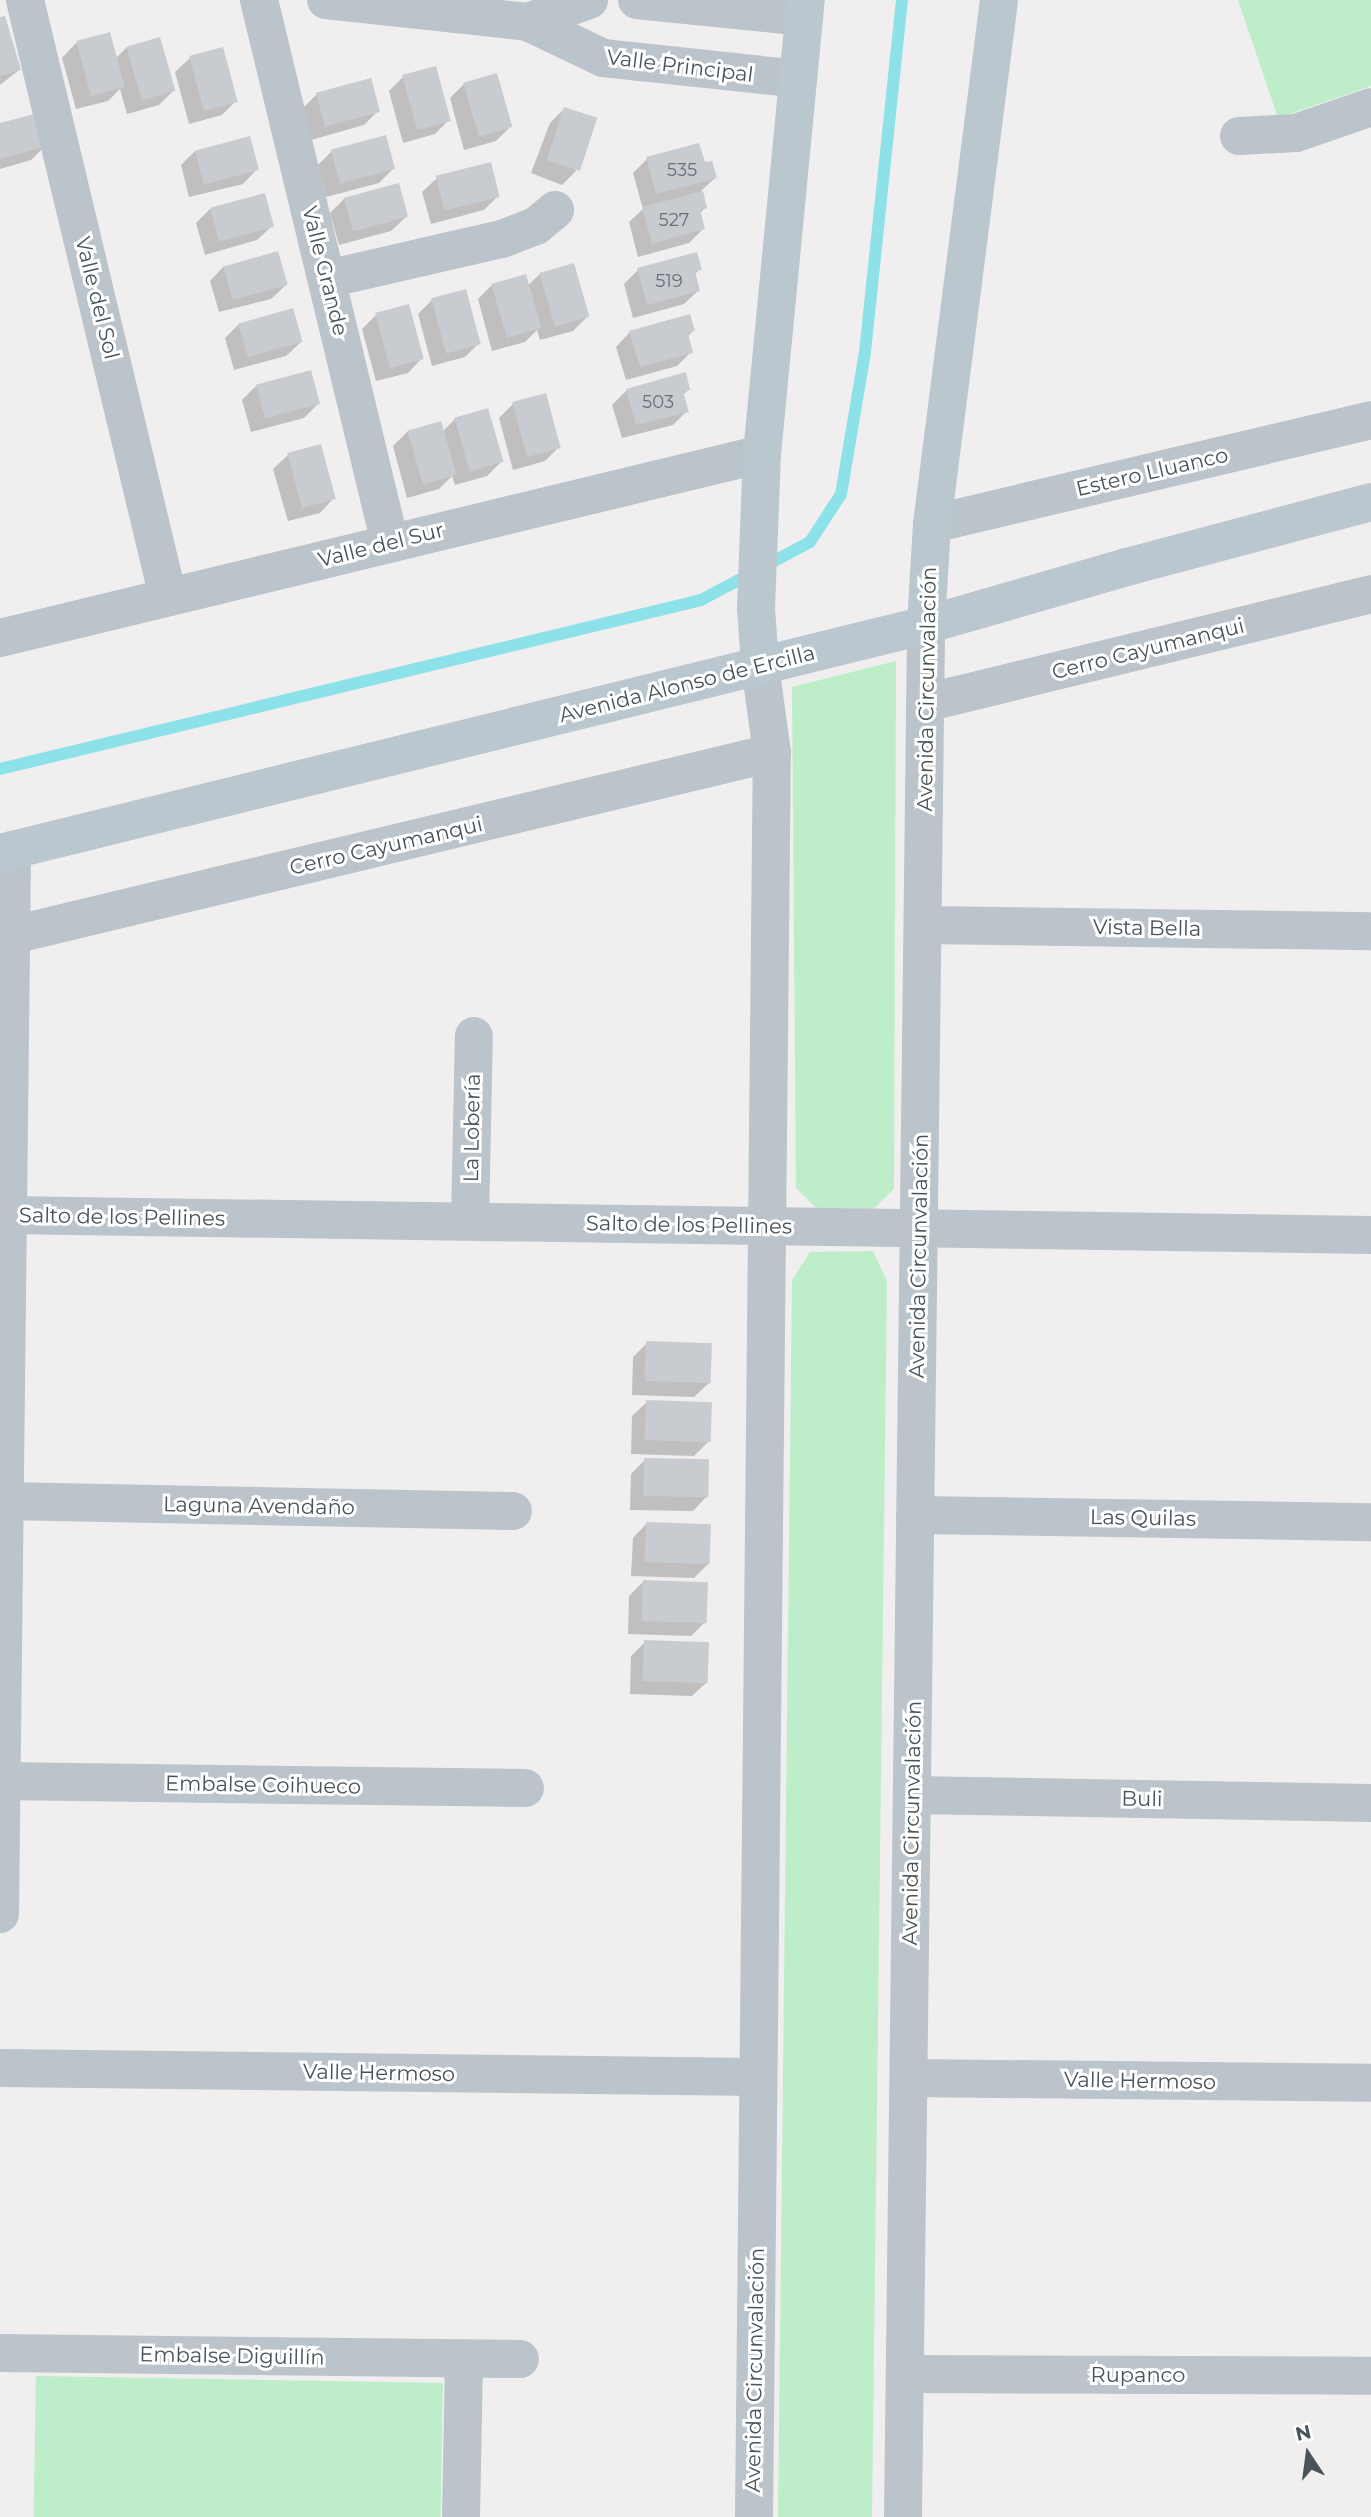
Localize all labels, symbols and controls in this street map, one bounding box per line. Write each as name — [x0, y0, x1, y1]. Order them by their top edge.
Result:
street label: Valle Principal — [605, 45, 755, 87]
house number: 535 — [667, 159, 697, 181]
street label: Valle Grande — [297, 204, 353, 338]
house number: 527 — [659, 209, 689, 231]
street label: Valle del Sol — [70, 234, 124, 362]
house number: 519 — [655, 270, 683, 292]
house number: 503 — [642, 391, 674, 413]
street label: Estero Lluanco — [1074, 442, 1230, 502]
street label: Valle del Sur — [315, 517, 447, 573]
street label: Avenida Circunvalación — [912, 566, 942, 812]
street label: Cerro Cayumanqui — [1049, 613, 1247, 685]
street label: Avenida Alonso de Ercilla — [556, 640, 818, 728]
street label: Cerro Cayumanqui — [287, 812, 485, 880]
street label: Vista Bella — [1093, 914, 1201, 942]
street label: La Lobería — [458, 1073, 486, 1183]
street label: Avenida Circunvalación — [904, 1133, 934, 1379]
street label: Salto de los Pellines — [19, 1203, 225, 1231]
street label: Salto de los Pellines — [586, 1211, 792, 1239]
street label: Laguna Avendaño — [163, 1492, 355, 1520]
street label: Las Quilas — [1090, 1504, 1196, 1532]
street label: Avenida Circunvalación — [897, 1700, 927, 1946]
street label: Embalse Coihueco — [165, 1771, 361, 1799]
street label: Buli — [1121, 1786, 1163, 1812]
street label: Valle Hermoso — [303, 2059, 455, 2087]
street label: Valle Hermoso — [1064, 2067, 1216, 2095]
street label: Avenida Circunvalación — [740, 2247, 770, 2493]
street label: Embalse Diguillín — [139, 2342, 325, 2370]
street label: Rupanco — [1091, 2362, 1185, 2388]
north arrow — [1273, 2419, 1343, 2489]
text: N — [1293, 2420, 1313, 2446]

